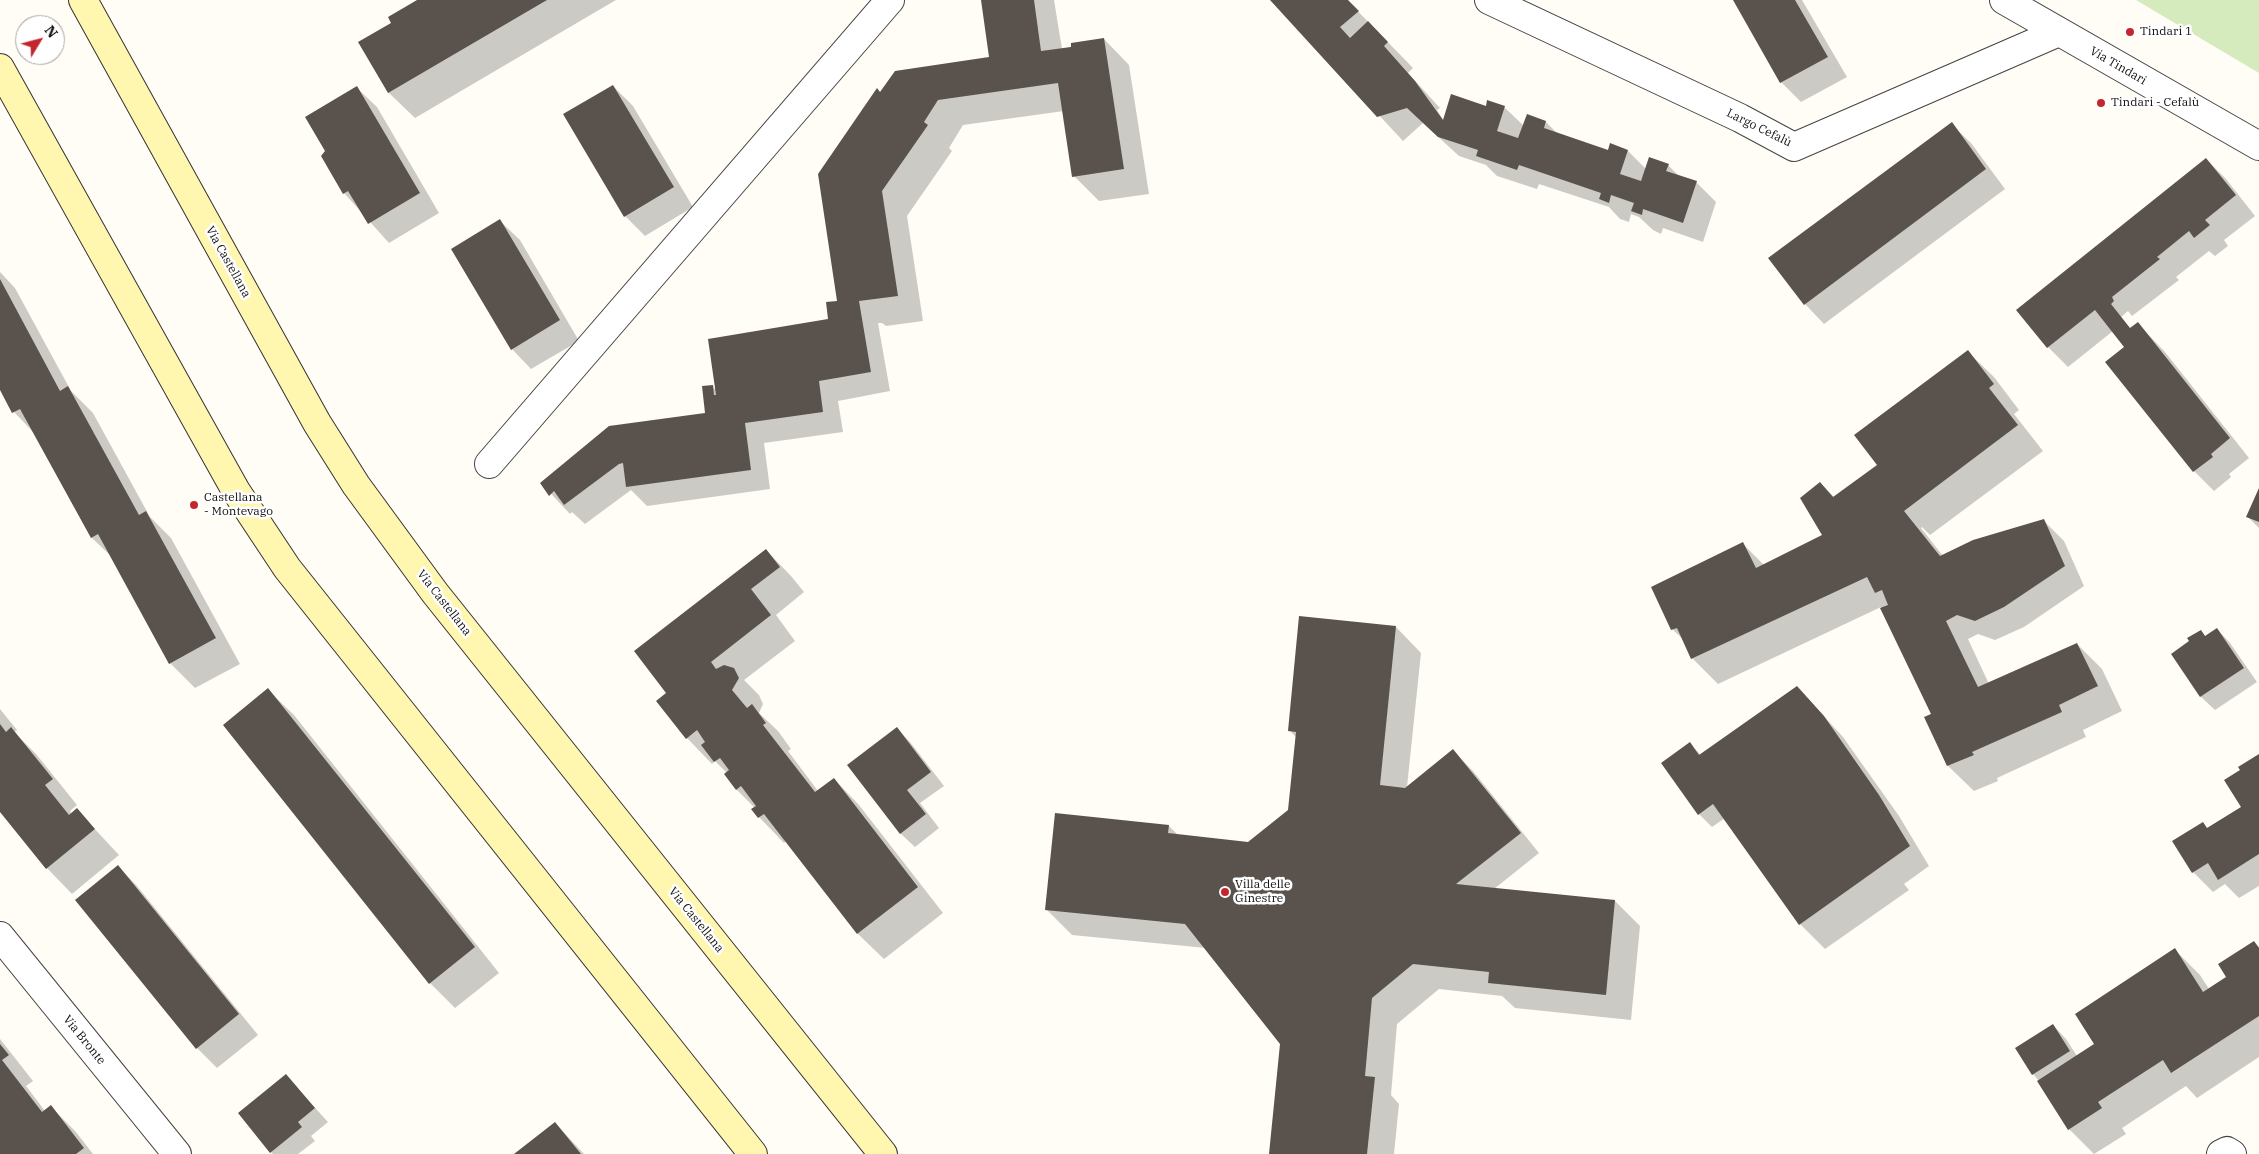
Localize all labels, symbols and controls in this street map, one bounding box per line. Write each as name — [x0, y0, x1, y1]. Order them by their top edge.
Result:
north arrow — [15, 15, 65, 65]
text: N — [41, 22, 62, 41]
place label: Tindari 1 — [2140, 25, 2192, 39]
marker: Tindari 1 — [2124, 26, 2136, 38]
street label: Via Tindari — [2087, 44, 2149, 88]
place label: Tindari - Cefalù — [2111, 96, 2199, 110]
marker: Tindari - Cefalù — [2095, 97, 2107, 109]
street label: Largo Cefalù — [1724, 106, 1794, 150]
street label: Via Castellana — [202, 224, 254, 300]
place label: Castellana - Montevago — [204, 491, 273, 519]
marker: Castellana - Montevago — [188, 499, 200, 511]
street label: Via Castellana — [414, 567, 474, 639]
place label: Villa delle Ginestre — [1235, 878, 1290, 906]
street label: Via Castellana — [665, 885, 727, 955]
marker: Villa delle Ginestre — [1219, 886, 1231, 898]
street label: Via Bronte — [60, 1012, 108, 1068]

